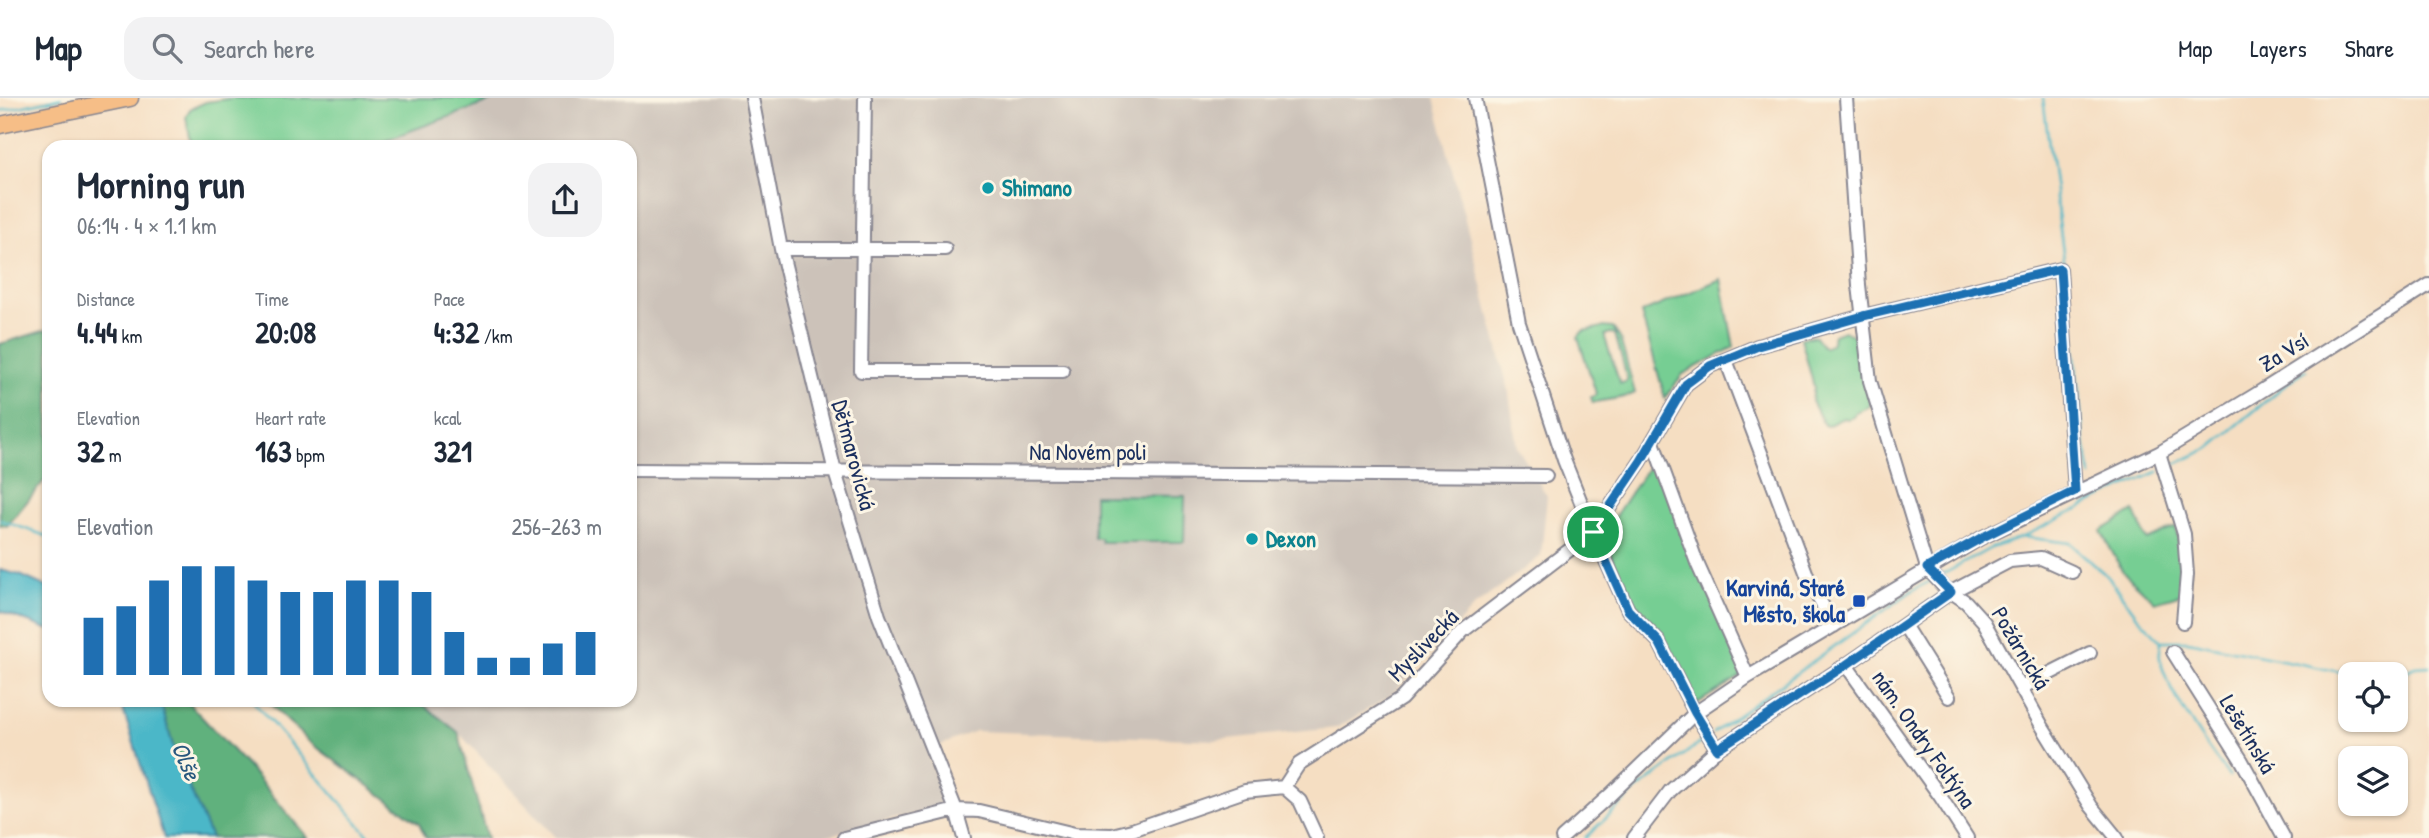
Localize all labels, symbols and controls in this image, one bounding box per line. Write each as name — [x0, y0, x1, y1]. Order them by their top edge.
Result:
search box — [124, 17, 614, 80]
text: Map — [35, 26, 82, 70]
icon: search — [148, 29, 186, 67]
text: Search here — [204, 31, 315, 66]
text: Map — [2178, 32, 2212, 64]
text: Layers — [2250, 32, 2307, 64]
text: Share — [2345, 32, 2394, 64]
text: Morning run — [77, 158, 245, 210]
button: share — [528, 163, 602, 237]
place label: Shimano — [1002, 172, 1072, 203]
marker: Shimano — [980, 180, 996, 196]
text: 06:14 · 4 × 1.1 km — [77, 210, 217, 241]
text: Distance — [77, 286, 135, 312]
text: Time — [255, 286, 289, 312]
text: Pace — [434, 286, 465, 312]
text: 4.44 — [77, 312, 117, 352]
text: 20:08 — [255, 312, 316, 352]
text: 4:32 — [434, 312, 479, 352]
text: km — [117, 323, 142, 349]
text: /km — [479, 323, 513, 349]
street label: Za Vsí — [2253, 324, 2314, 379]
street label: Dětmarovická — [825, 396, 884, 513]
text: Elevation — [77, 405, 140, 431]
text: Heart rate — [255, 405, 326, 431]
text: kcal — [434, 405, 461, 431]
text: 32 — [77, 431, 104, 471]
text: 163 — [255, 431, 292, 471]
text: 321 — [434, 431, 472, 471]
street label: Na Novém poli — [1029, 436, 1147, 467]
text: m — [104, 442, 122, 468]
text: bpm — [292, 442, 325, 468]
pin — [1563, 502, 1623, 562]
text: Elevation — [77, 511, 153, 542]
text: 256–263 m — [511, 511, 602, 542]
icon: arrive — [1574, 513, 1612, 551]
place label: Dexon — [1266, 523, 1316, 554]
marker: Dexon — [1244, 531, 1260, 547]
place label: Karviná, Staré Město, škola — [1726, 572, 1846, 629]
marker: Karviná, Staré Město, škola — [1851, 593, 1867, 609]
street label: Požárnická — [1985, 601, 2058, 695]
street label: Myslivecká — [1380, 602, 1465, 688]
map controls — [2338, 662, 2408, 816]
button: locate — [2338, 662, 2408, 732]
street label: nám. Ondry Foltýna — [1865, 663, 1984, 814]
street label: Lešetínská — [2213, 689, 2284, 779]
water label: Olše — [165, 737, 210, 786]
button: layers — [2338, 746, 2408, 816]

